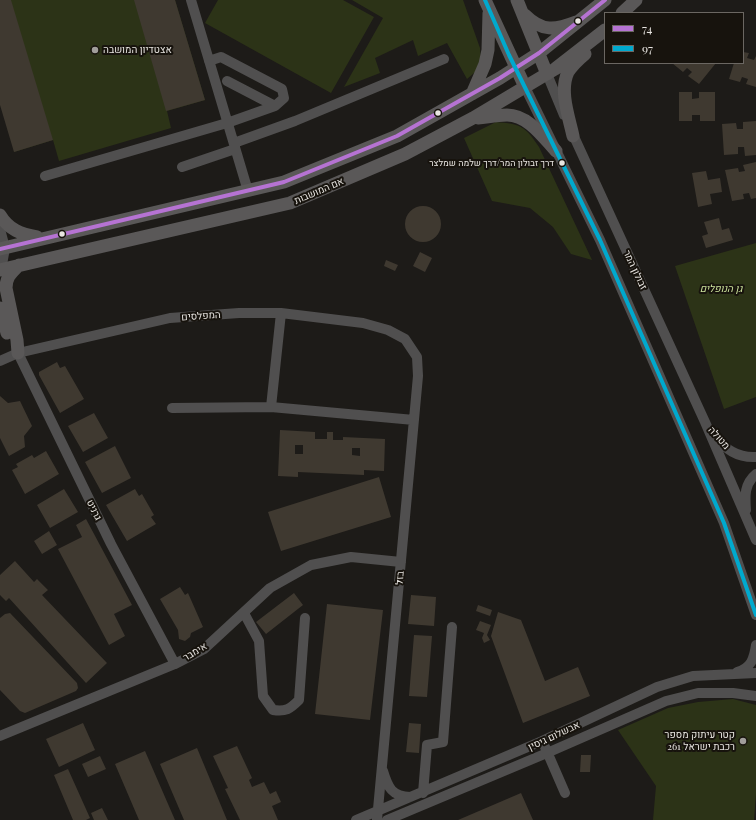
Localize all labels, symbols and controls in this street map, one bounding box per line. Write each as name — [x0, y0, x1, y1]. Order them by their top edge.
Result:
legend — [604, 12, 744, 64]
unlabelled marker — [573, 16, 583, 26]
text: 74 — [642, 20, 652, 36]
text: 97 — [642, 40, 653, 56]
place label: אצטדיון המושבה — [103, 44, 172, 56]
marker: אצטדיון המושבה — [90, 45, 100, 55]
unlabelled marker — [433, 108, 443, 118]
place label: דרך זבולון המר/דרך שלמה שמלצר — [429, 158, 554, 168]
marker: דרך זבולון המר/דרך שלמה שמלצר — [557, 158, 567, 168]
street label: אם המושבות — [292, 175, 346, 207]
unlabelled marker — [57, 229, 67, 239]
street label: זבולון המר — [621, 248, 649, 292]
park label: גן הנופלים — [700, 283, 742, 295]
street label: המפלסים — [181, 309, 221, 323]
street label: מטולה — [706, 424, 732, 452]
street label: גרניט — [84, 498, 104, 522]
street label: בזל — [393, 571, 407, 585]
street label: אימבר — [181, 640, 209, 664]
street label: אבשלום גיסין — [526, 719, 582, 753]
place label: קטר עיתוק מספר 261 רכבת ישראל — [665, 729, 735, 752]
marker: קטר עיתוק מספר 261 רכבת ישראל — [738, 736, 748, 746]

